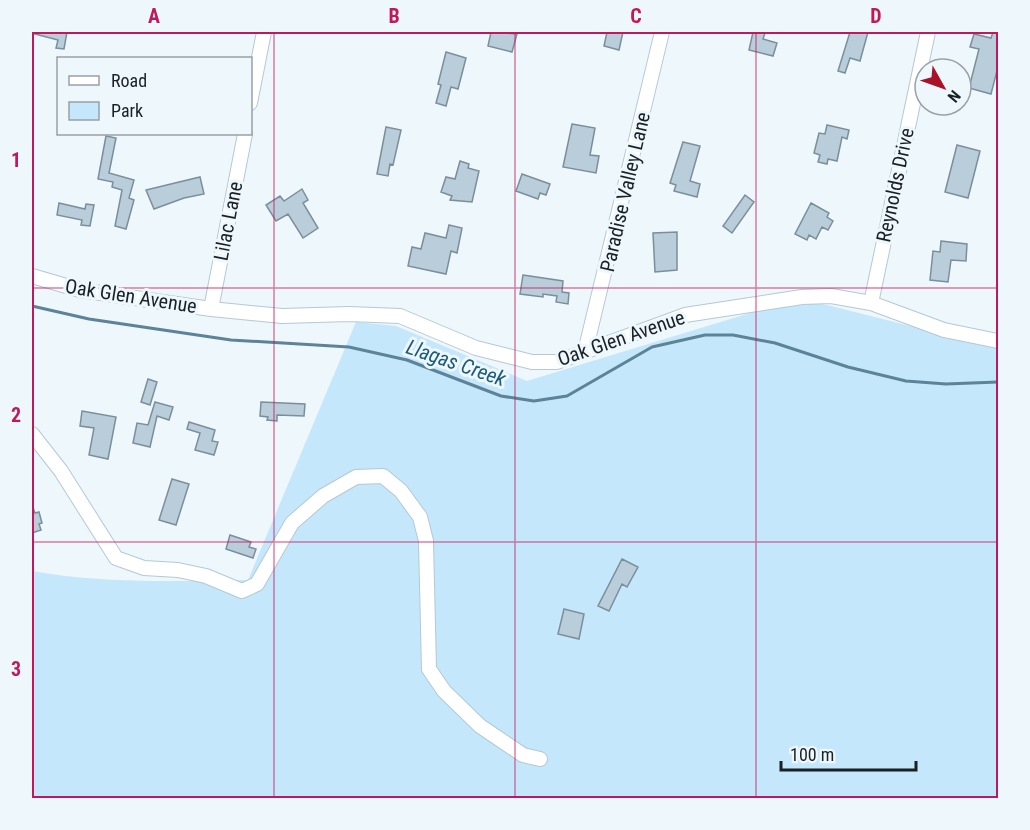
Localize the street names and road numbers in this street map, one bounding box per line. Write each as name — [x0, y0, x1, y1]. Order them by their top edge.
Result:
street label: Paradise Valley Lane — [595, 110, 655, 274]
street label: Reynolds Drive — [871, 126, 919, 244]
street label: Lilac Lane — [209, 179, 247, 263]
street label: Oak Glen Avenue — [64, 274, 198, 318]
street label: Oak Glen Avenue — [554, 305, 688, 371]

